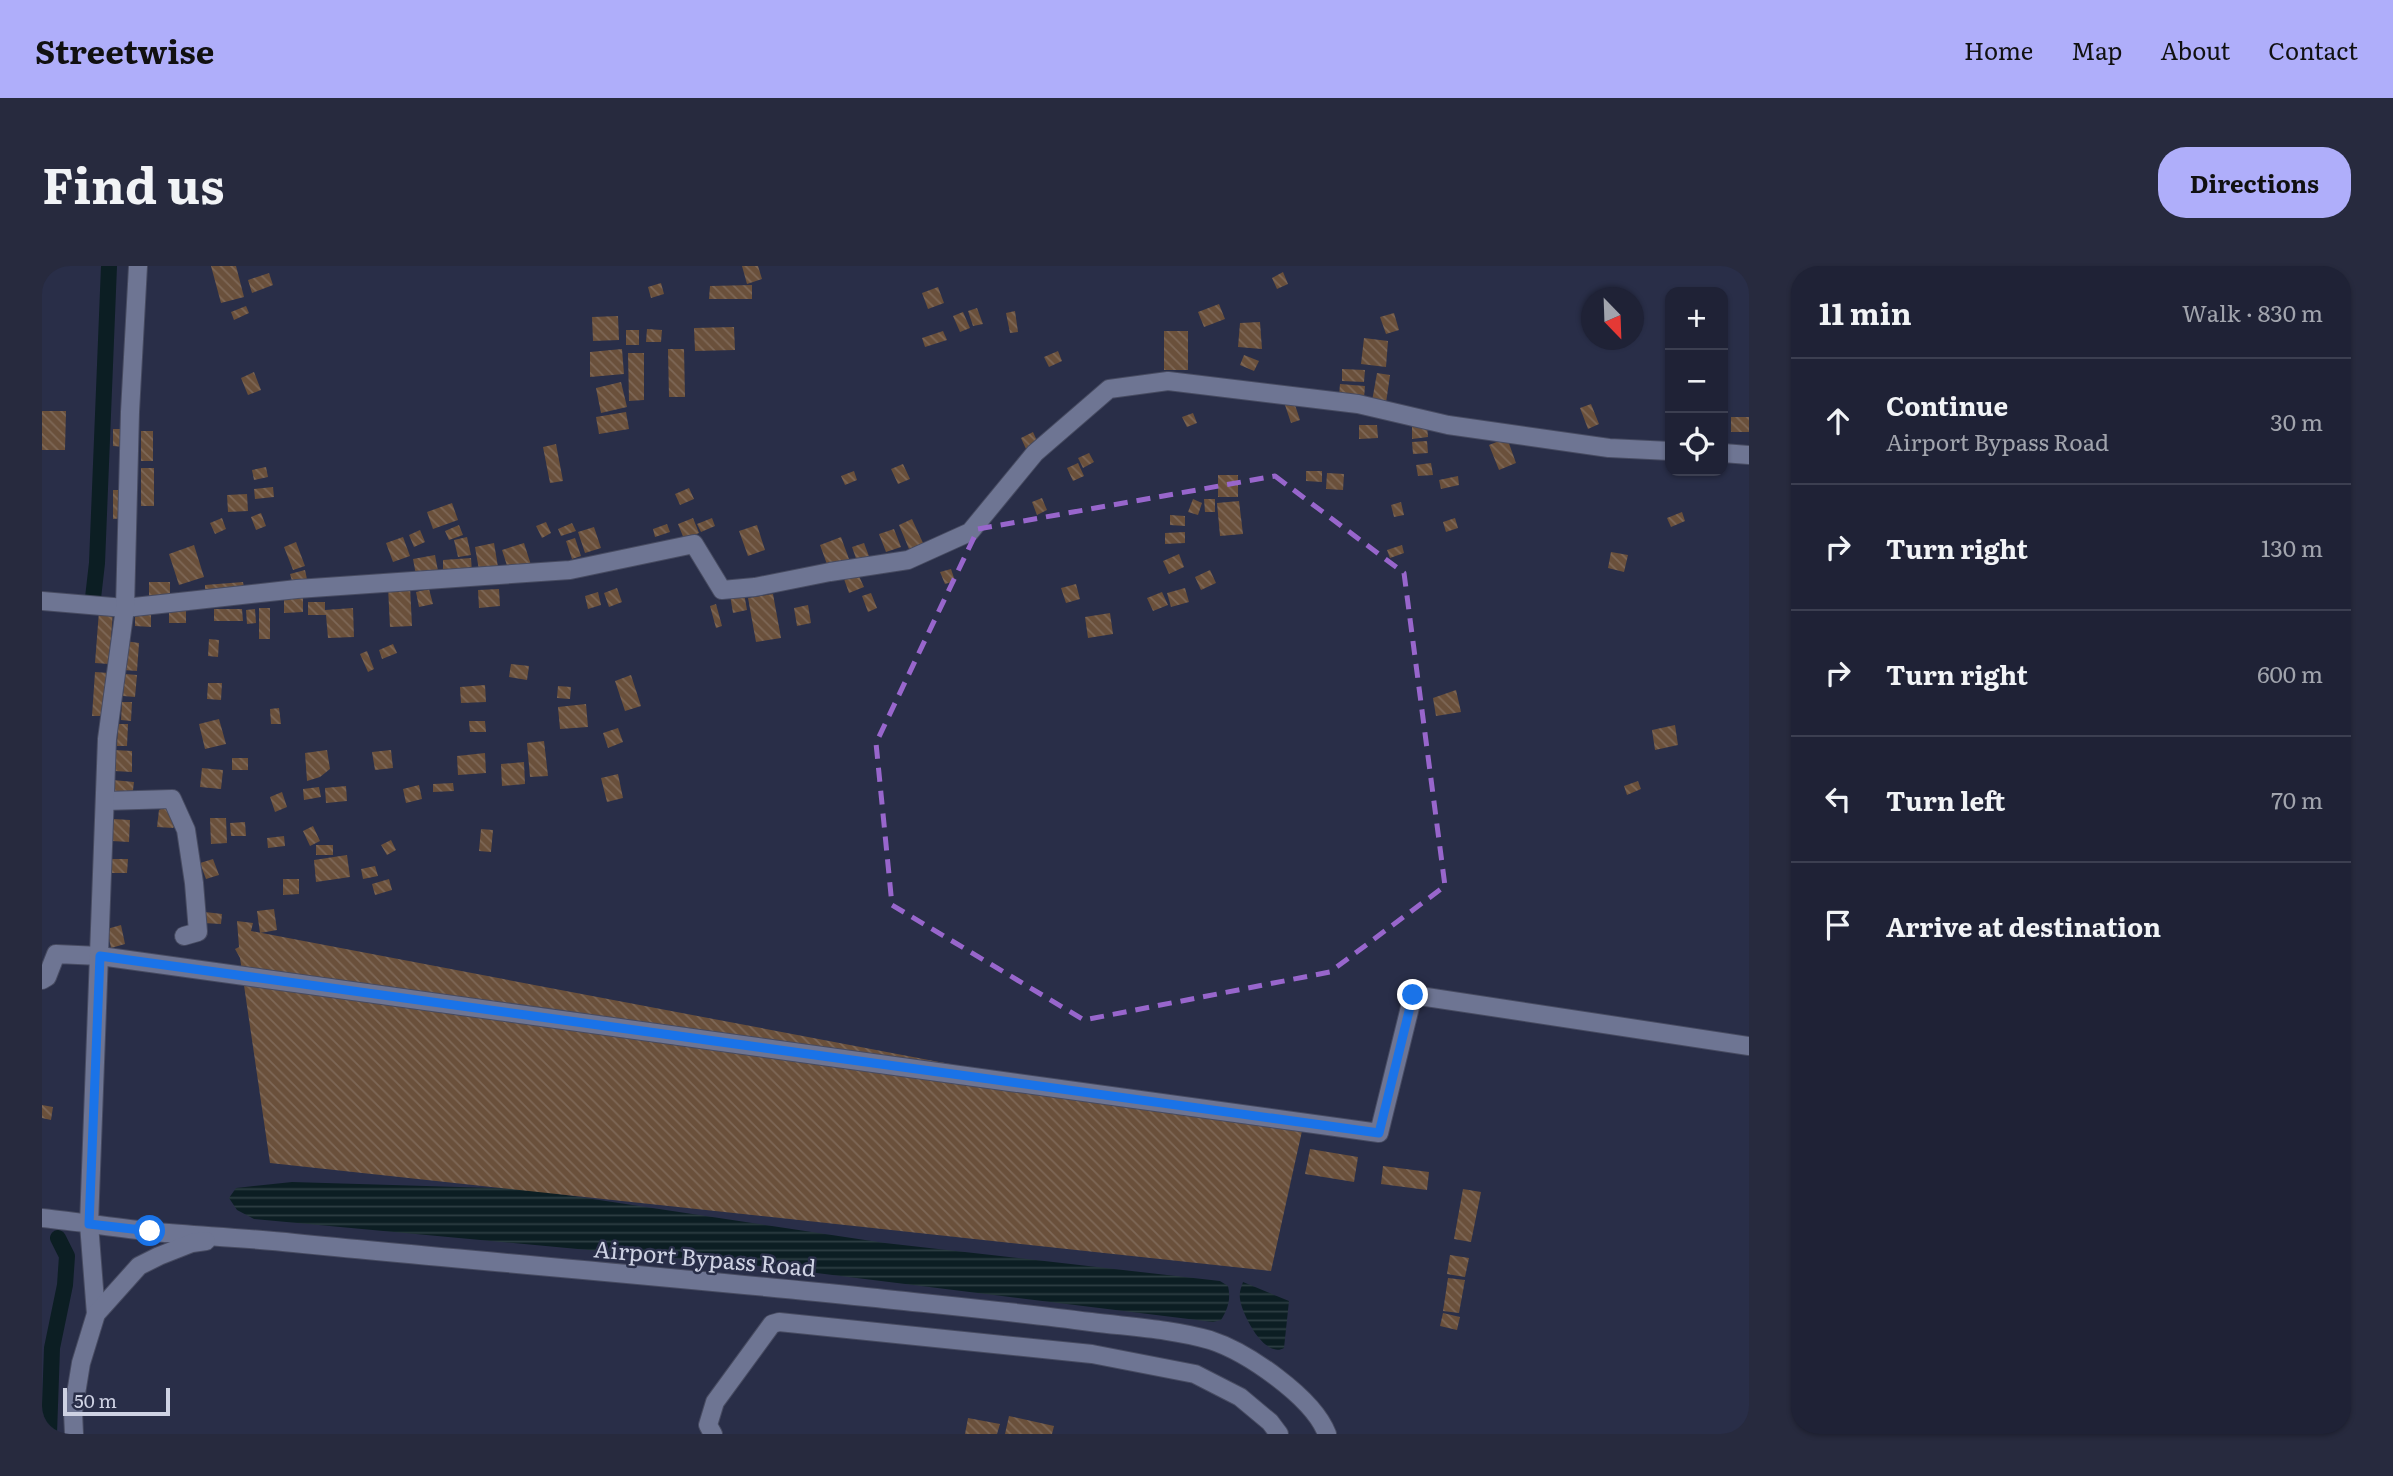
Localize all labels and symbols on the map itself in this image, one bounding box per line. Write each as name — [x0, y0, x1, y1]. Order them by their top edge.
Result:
north arrow — [1581, 287, 1644, 350]
route end — [1397, 979, 1428, 1010]
route start — [134, 1215, 165, 1246]
street label: Airport Bypass Road — [592, 1230, 818, 1284]
scale bar — [63, 1385, 170, 1417]

